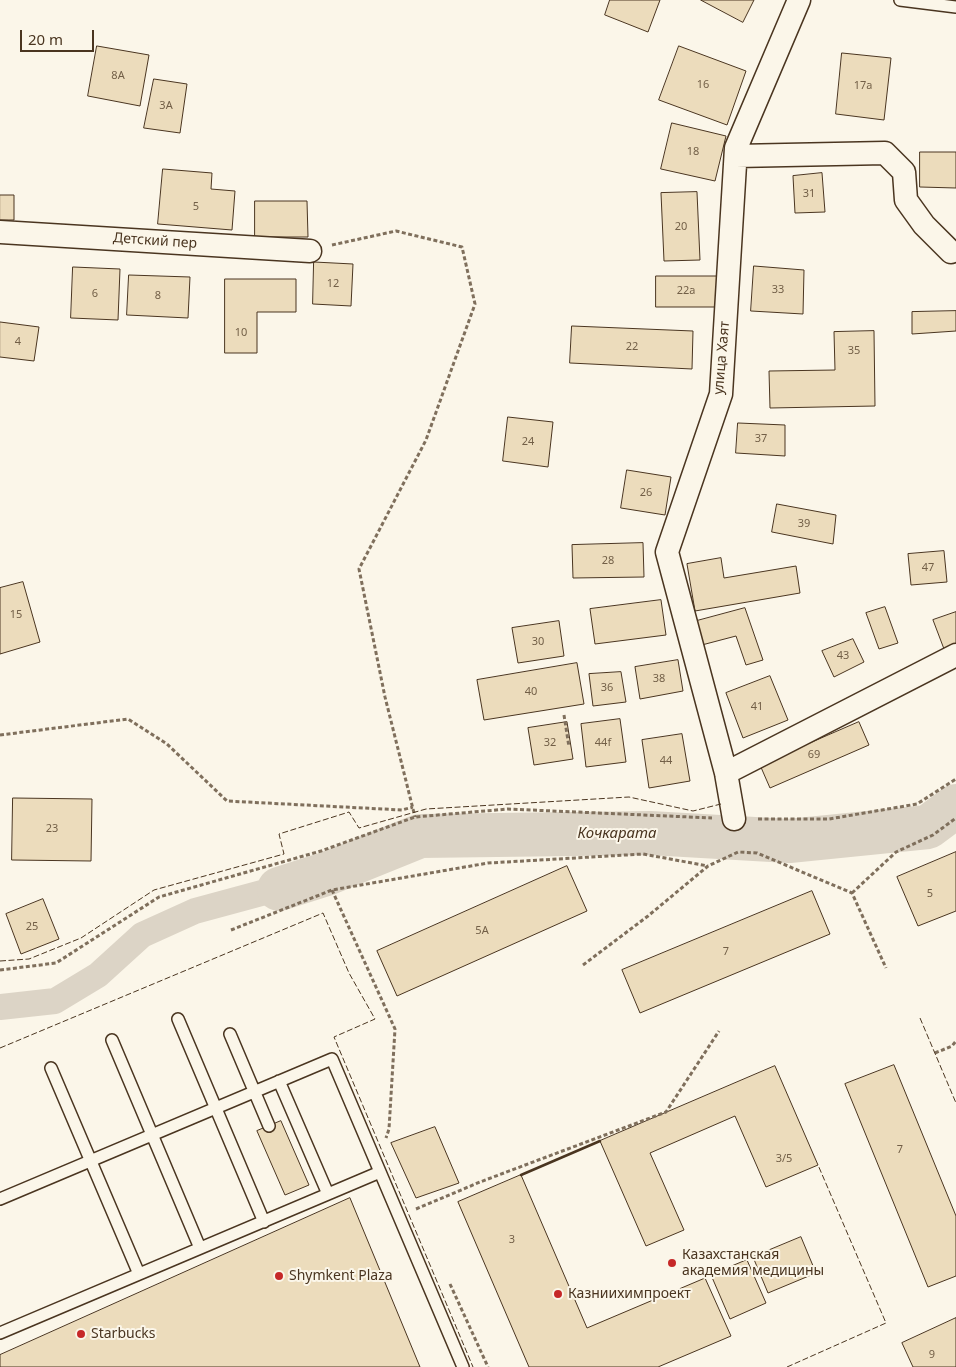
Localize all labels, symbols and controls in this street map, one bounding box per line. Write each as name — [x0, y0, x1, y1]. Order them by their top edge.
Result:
scale bar — [22, 20, 96, 52]
text: 20 m — [28, 29, 63, 49]
house number: 8А — [111, 69, 125, 83]
house number: 16 — [697, 78, 709, 92]
house number: 17а — [854, 79, 872, 93]
house number: 3А — [159, 99, 173, 113]
house number: 18 — [687, 145, 699, 159]
house number: 31 — [803, 187, 815, 201]
house number: 5 — [193, 200, 199, 214]
house number: 20 — [675, 220, 687, 234]
street label: Детский пер — [112, 230, 198, 252]
house number: 12 — [327, 277, 339, 291]
house number: 33 — [772, 283, 784, 297]
house number: 22а — [677, 284, 695, 298]
house number: 6 — [92, 287, 98, 301]
house number: 8 — [155, 289, 161, 303]
street label: улица Хаят — [710, 321, 734, 395]
house number: 10 — [235, 326, 247, 340]
house number: 4 — [15, 335, 21, 349]
house number: 22 — [626, 340, 638, 354]
house number: 35 — [848, 344, 860, 358]
house number: 37 — [755, 432, 767, 446]
house number: 24 — [522, 435, 534, 449]
house number: 26 — [640, 486, 652, 500]
house number: 39 — [798, 517, 810, 531]
house number: 28 — [602, 554, 614, 568]
house number: 47 — [922, 561, 934, 575]
house number: 15 — [10, 608, 22, 622]
house number: 30 — [532, 635, 544, 649]
house number: 43 — [837, 649, 849, 663]
house number: 38 — [653, 672, 665, 686]
house number: 36 — [601, 681, 613, 695]
house number: 40 — [525, 685, 537, 699]
house number: 41 — [751, 700, 763, 714]
house number: 32 — [544, 736, 556, 750]
house number: 44f — [595, 736, 611, 750]
house number: 69 — [808, 748, 820, 762]
house number: 44 — [660, 754, 672, 768]
house number: 23 — [46, 822, 58, 836]
water label: Кочкарата — [577, 825, 657, 843]
house number: 5 — [927, 887, 933, 901]
house number: 25 — [26, 920, 38, 934]
house number: 5А — [475, 924, 489, 938]
house number: 7 — [723, 945, 729, 959]
house number: 7 — [897, 1143, 903, 1157]
house number: 3/5 — [776, 1152, 792, 1166]
house number: 3 — [509, 1233, 515, 1247]
place label: Казахстанская академия медицины — [682, 1247, 824, 1280]
marker: Казахстанская академия медицины — [666, 1257, 678, 1269]
place label: Shymkent Plaza — [289, 1268, 393, 1284]
marker: Shymkent Plaza — [273, 1270, 285, 1282]
place label: Казниихимпроект — [568, 1286, 691, 1302]
marker: Казниихимпроект — [552, 1288, 564, 1300]
place label: Starbucks — [91, 1326, 156, 1342]
marker: Starbucks — [75, 1328, 87, 1340]
house number: 9 — [929, 1348, 935, 1362]

